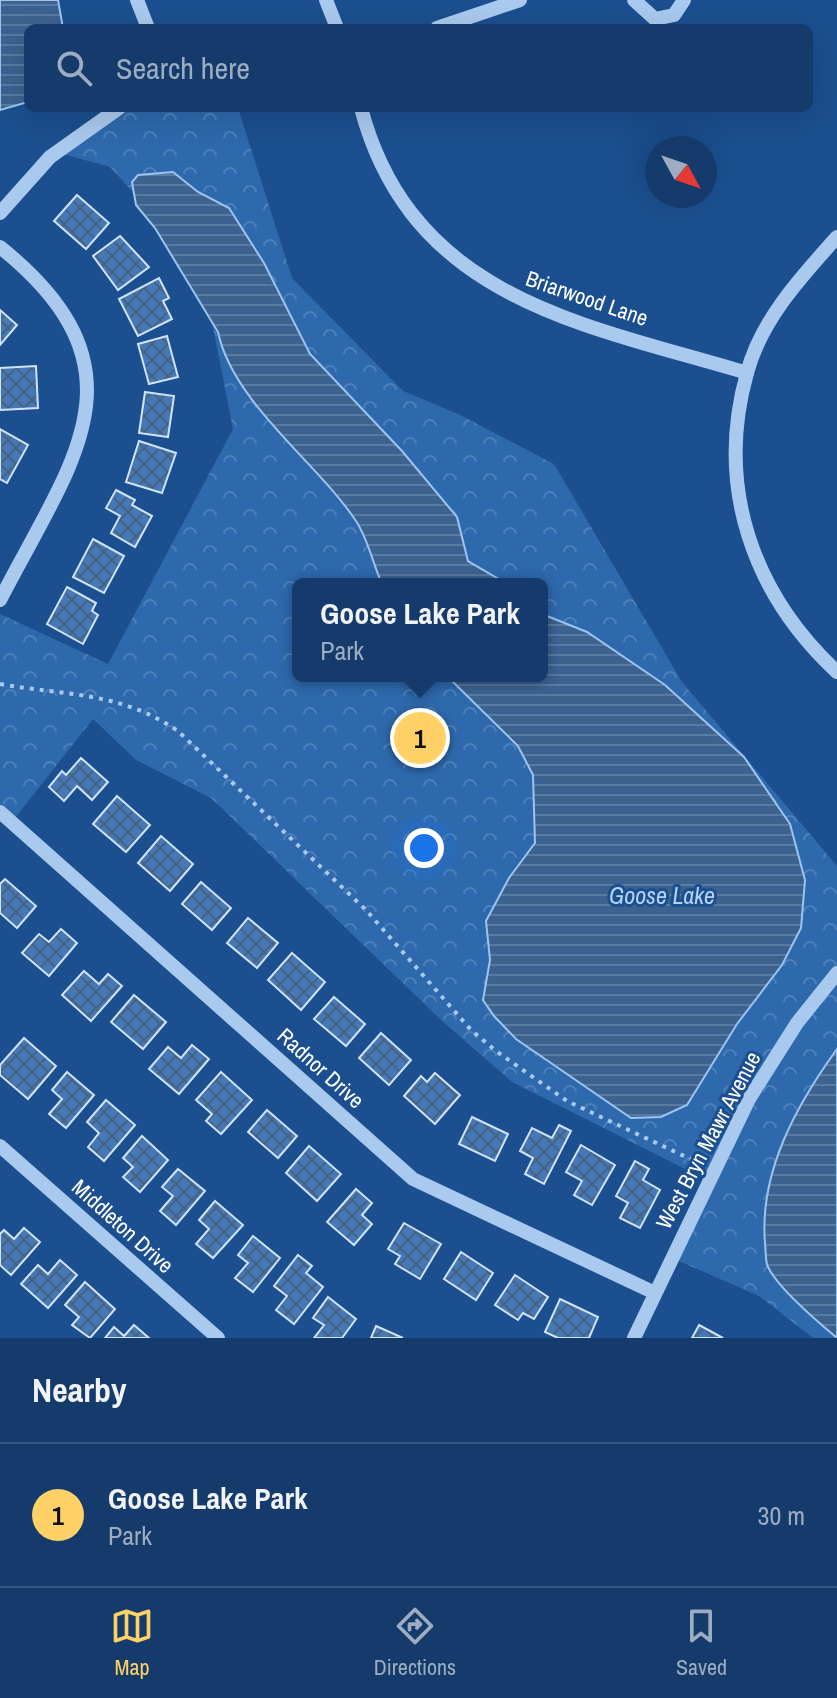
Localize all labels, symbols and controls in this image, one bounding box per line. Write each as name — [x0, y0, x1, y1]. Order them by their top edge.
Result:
search box — [24, 24, 813, 112]
icon: search — [52, 46, 96, 90]
text: Search here — [116, 48, 250, 88]
north arrow — [645, 136, 717, 208]
street label: Briarwood Lane — [522, 263, 652, 333]
popup — [292, 578, 548, 682]
text: Goose Lake Park — [320, 593, 520, 633]
text: Park — [320, 633, 364, 668]
pin: 1 — [394, 708, 446, 768]
your location — [404, 828, 444, 868]
water label: Goose Lake — [609, 879, 715, 911]
street label: Radnor Drive — [271, 1021, 371, 1115]
street label: West Bryn Mawr Avenue — [649, 1046, 767, 1234]
street label: Middleton Drive — [66, 1172, 180, 1280]
text: Nearby — [32, 1367, 127, 1413]
text: Goose Lake Park — [108, 1478, 308, 1518]
text: 1 — [52, 1498, 64, 1533]
text: 30 m — [758, 1498, 805, 1533]
text: Park — [108, 1518, 152, 1553]
tab: Map — [110, 1604, 154, 1682]
tab: Directions — [374, 1604, 456, 1682]
tab: Saved — [676, 1604, 727, 1682]

